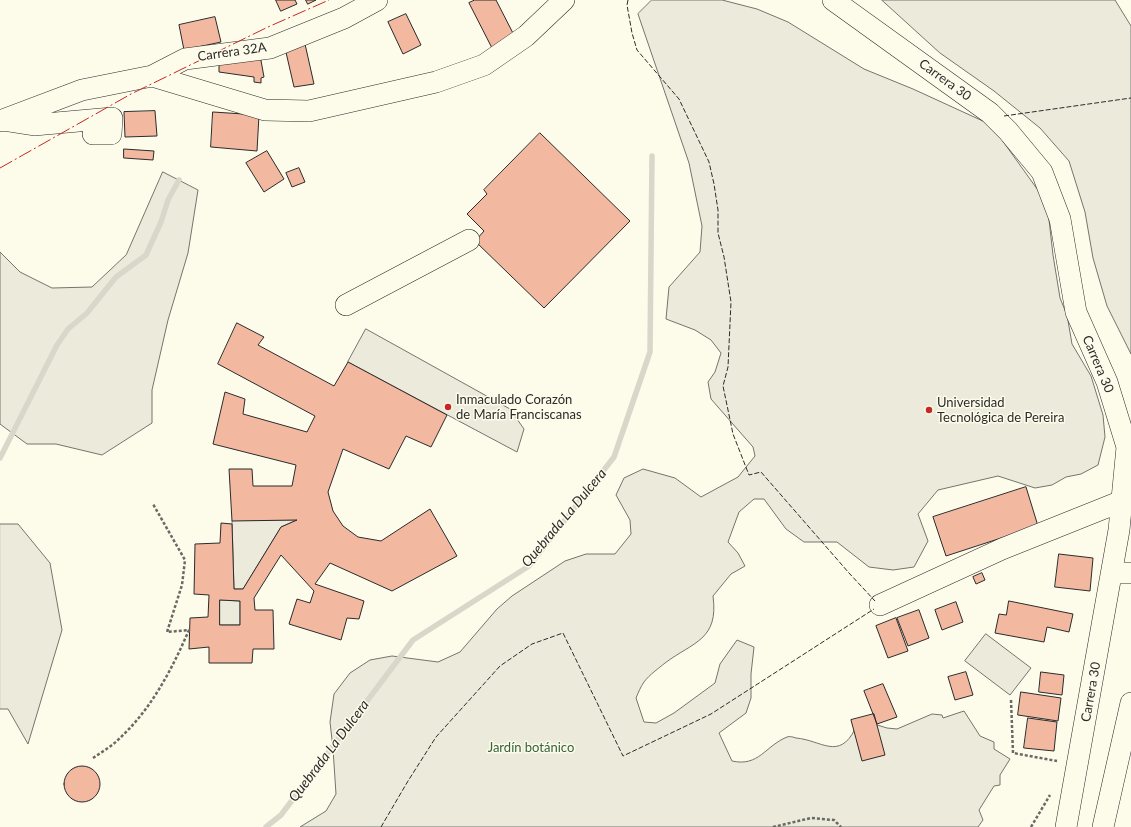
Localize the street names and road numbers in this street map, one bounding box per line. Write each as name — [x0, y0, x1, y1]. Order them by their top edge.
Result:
street label: Carrera 32A — [197, 39, 267, 65]
street label: Carrera 30 — [916, 56, 974, 104]
street label: Carrera 30 — [1079, 333, 1117, 395]
street label: Carrera 30 — [1078, 661, 1104, 723]

